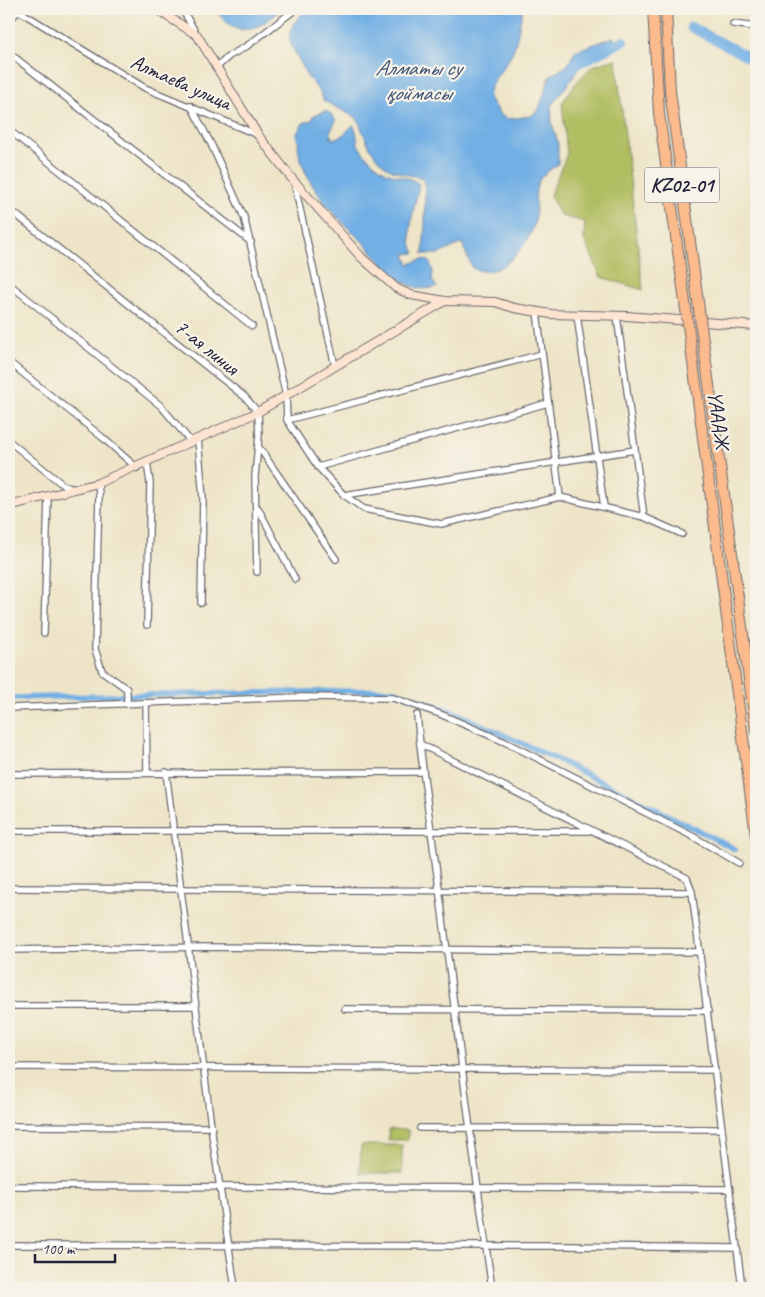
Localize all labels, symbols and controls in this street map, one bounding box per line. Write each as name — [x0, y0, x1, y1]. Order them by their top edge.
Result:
street label: Алтаева улица — [127, 48, 237, 117]
water label: Алматы су қоймасы — [375, 54, 464, 107]
road number: KZ02-01 — [644, 168, 720, 202]
street label: 7-ая линия — [170, 313, 245, 382]
street label: ҮАААЖ — [702, 389, 736, 453]
scale bar — [35, 1232, 115, 1264]
text: 100 m — [42, 1240, 76, 1259]

